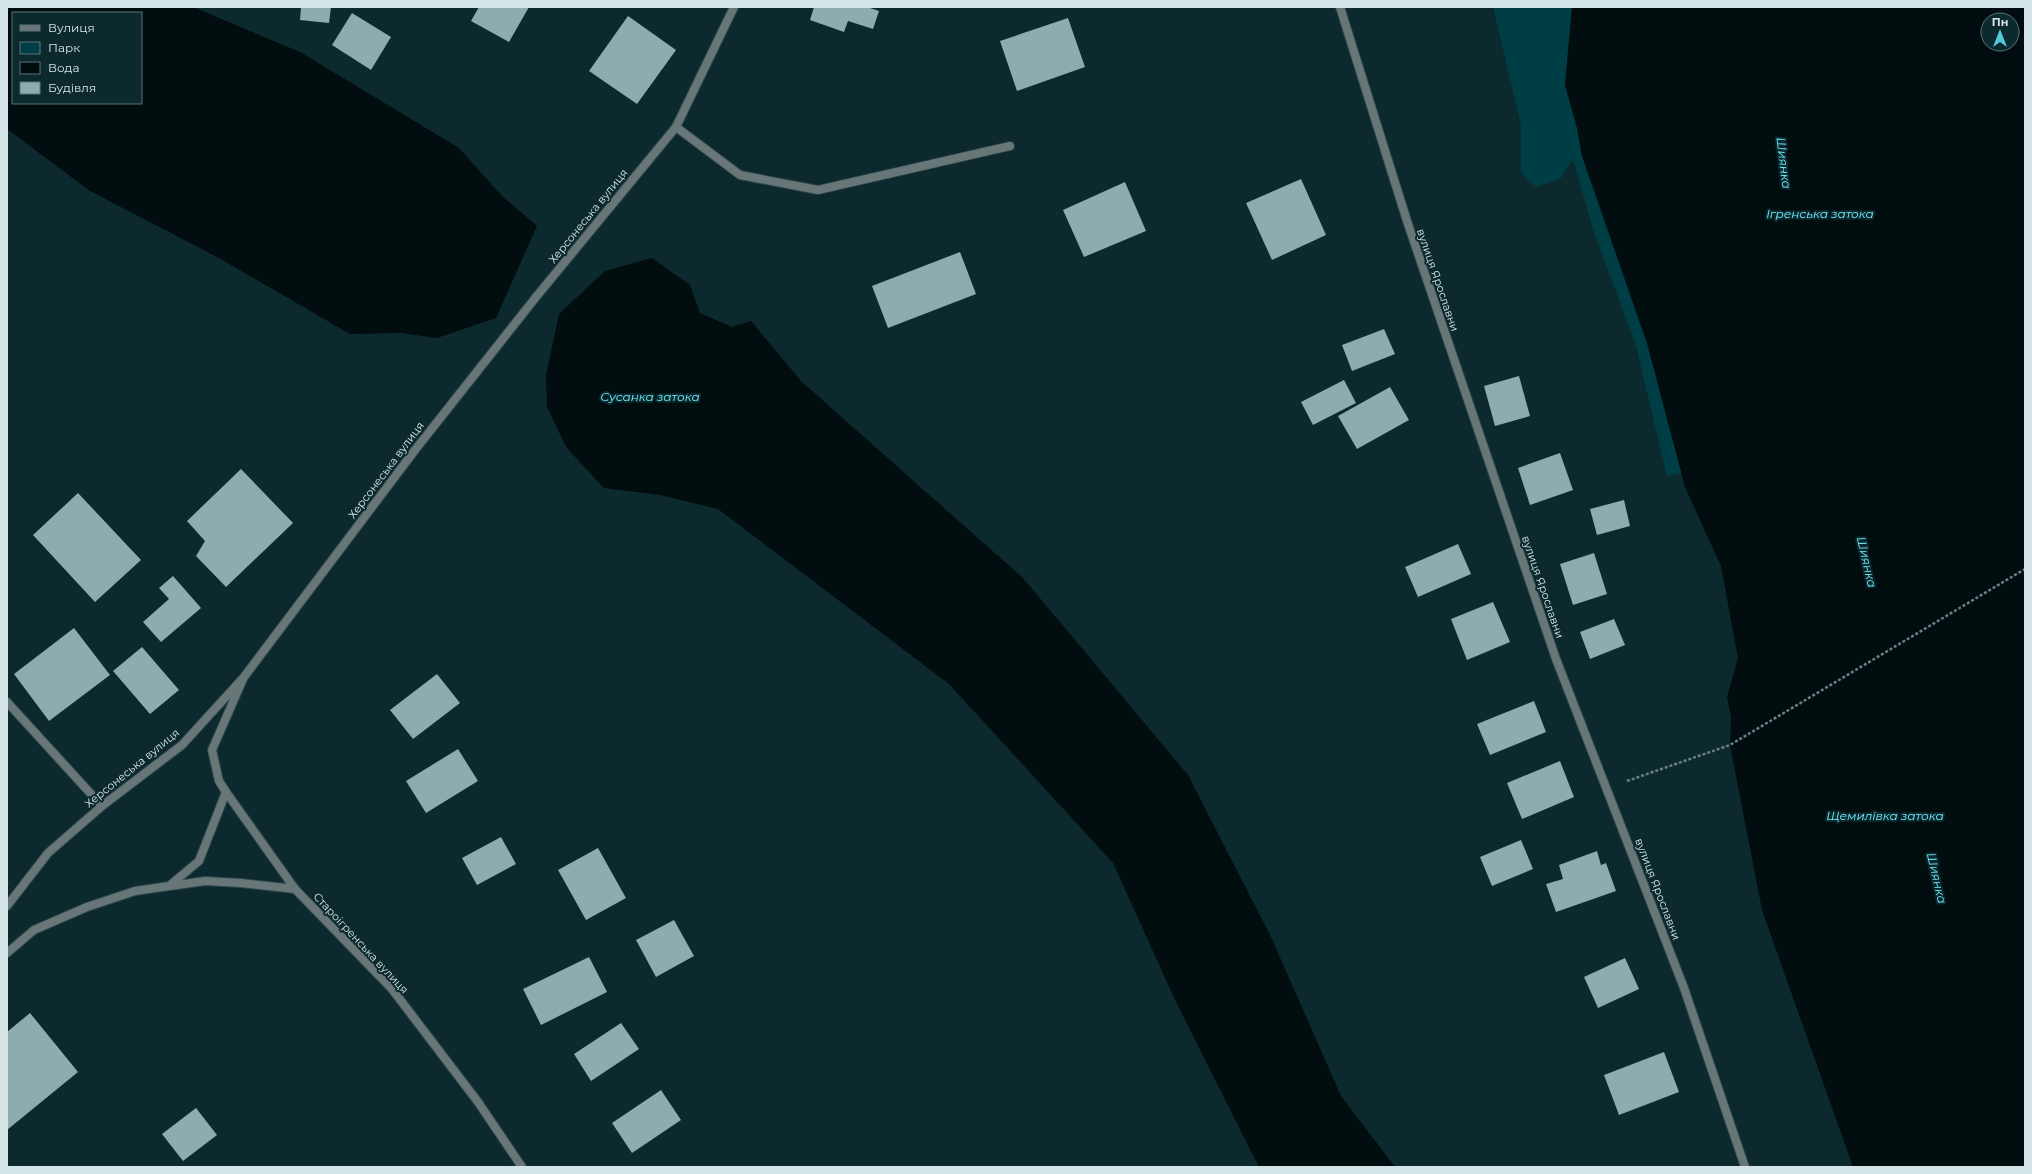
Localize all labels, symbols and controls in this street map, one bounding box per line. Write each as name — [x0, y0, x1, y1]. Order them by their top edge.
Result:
legend — [12, 12, 142, 104]
north arrow — [1980, 12, 2020, 52]
text: Пн — [1992, 15, 2008, 29]
text: Вулиця — [48, 20, 95, 35]
text: Парк — [48, 40, 80, 55]
text: Вода — [48, 60, 79, 75]
text: Будівля — [48, 80, 96, 95]
water label: Шиянка — [1773, 136, 1795, 190]
street label: Херсонеська вулиця — [546, 166, 630, 266]
water label: Ігренська затока — [1766, 206, 1874, 221]
street label: вулиця Ярославни — [1414, 227, 1462, 333]
water label: Сусанка затока — [600, 389, 700, 404]
street label: Херсонеська вулиця — [345, 419, 427, 521]
street label: вулиця Ярославни — [1519, 534, 1567, 640]
water label: Шиянка — [1854, 535, 1880, 589]
street label: Херсонеська вулиця — [82, 726, 182, 810]
water label: Щемилівка затока — [1826, 808, 1944, 823]
street label: вулиця Ярославни — [1632, 836, 1684, 942]
water label: Шиянка — [1924, 851, 1950, 905]
street label: Староігренська вулиця — [310, 890, 412, 996]

